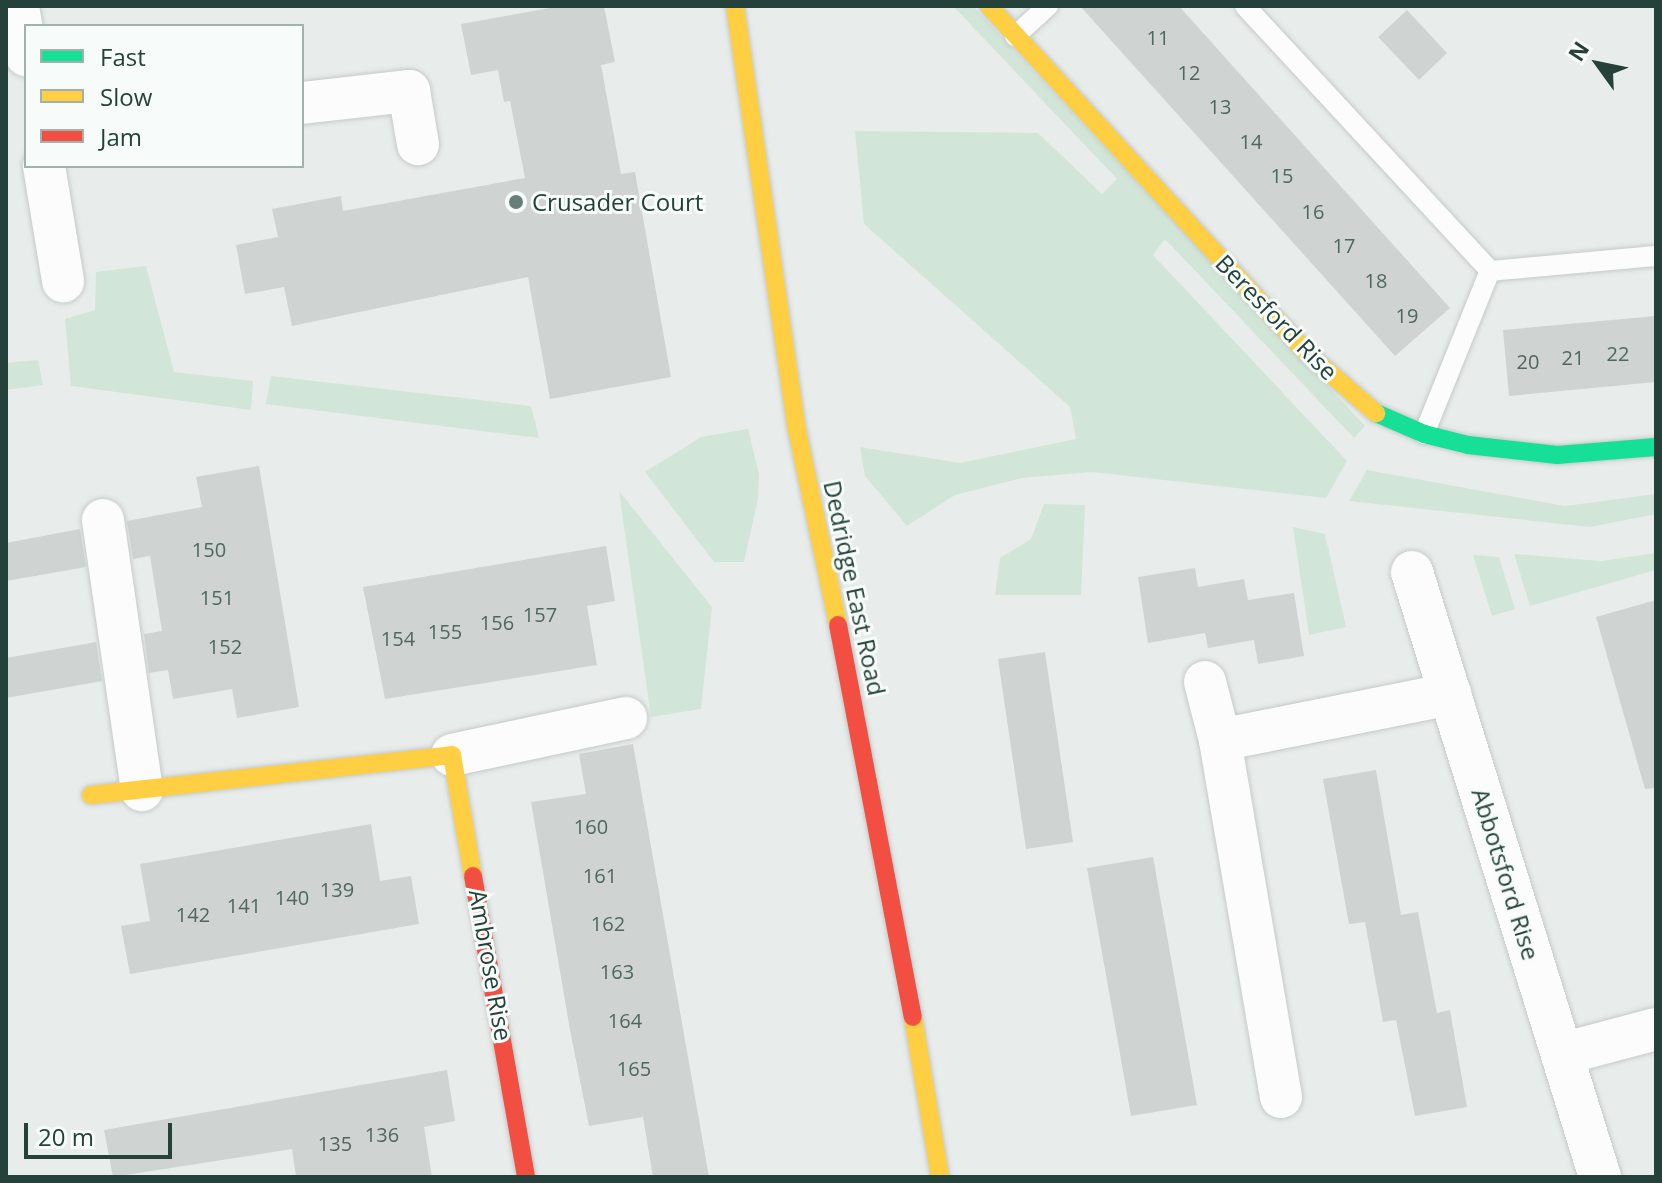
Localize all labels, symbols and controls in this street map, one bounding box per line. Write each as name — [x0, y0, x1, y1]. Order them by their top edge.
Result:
legend — [24, 24, 304, 168]
north arrow — [1558, 24, 1638, 104]
house number: 11 — [1147, 25, 1169, 49]
text: N — [1560, 35, 1595, 67]
text: Fast — [100, 40, 146, 73]
house number: 12 — [1178, 60, 1200, 84]
text: Slow — [100, 80, 152, 113]
house number: 13 — [1209, 94, 1231, 118]
text: Jam — [100, 120, 142, 153]
house number: 14 — [1240, 129, 1262, 153]
house number: 15 — [1271, 163, 1293, 187]
place label: Crusader Court — [532, 188, 703, 216]
marker: Crusader Court — [507, 193, 525, 211]
house number: 16 — [1302, 199, 1324, 223]
house number: 17 — [1333, 233, 1355, 257]
street label: Beresford Rise — [1210, 248, 1344, 386]
house number: 18 — [1365, 268, 1387, 292]
house number: 19 — [1396, 303, 1418, 327]
house number: 22 — [1607, 341, 1629, 365]
house number: 21 — [1562, 345, 1584, 369]
house number: 20 — [1517, 349, 1539, 373]
street label: Dedridge East Road — [818, 478, 892, 698]
house number: 150 — [192, 537, 226, 561]
house number: 151 — [200, 585, 234, 609]
house number: 157 — [523, 602, 557, 626]
house number: 156 — [480, 610, 514, 634]
house number: 155 — [428, 619, 462, 643]
house number: 154 — [381, 626, 415, 650]
house number: 152 — [208, 634, 242, 658]
street label: Abbotsford Rise — [1466, 785, 1546, 963]
house number: 160 — [574, 814, 608, 838]
house number: 161 — [583, 863, 617, 887]
house number: 139 — [320, 877, 354, 901]
house number: 140 — [275, 885, 309, 909]
street label: Ambrose Rise — [464, 887, 518, 1043]
house number: 141 — [227, 893, 261, 917]
house number: 142 — [176, 902, 210, 926]
house number: 162 — [591, 911, 625, 935]
house number: 163 — [600, 959, 634, 983]
house number: 164 — [608, 1008, 642, 1032]
house number: 165 — [617, 1056, 651, 1080]
scale bar — [28, 1107, 176, 1157]
text: 20 m — [38, 1120, 94, 1153]
house number: 136 — [365, 1122, 399, 1146]
house number: 135 — [318, 1131, 352, 1155]

